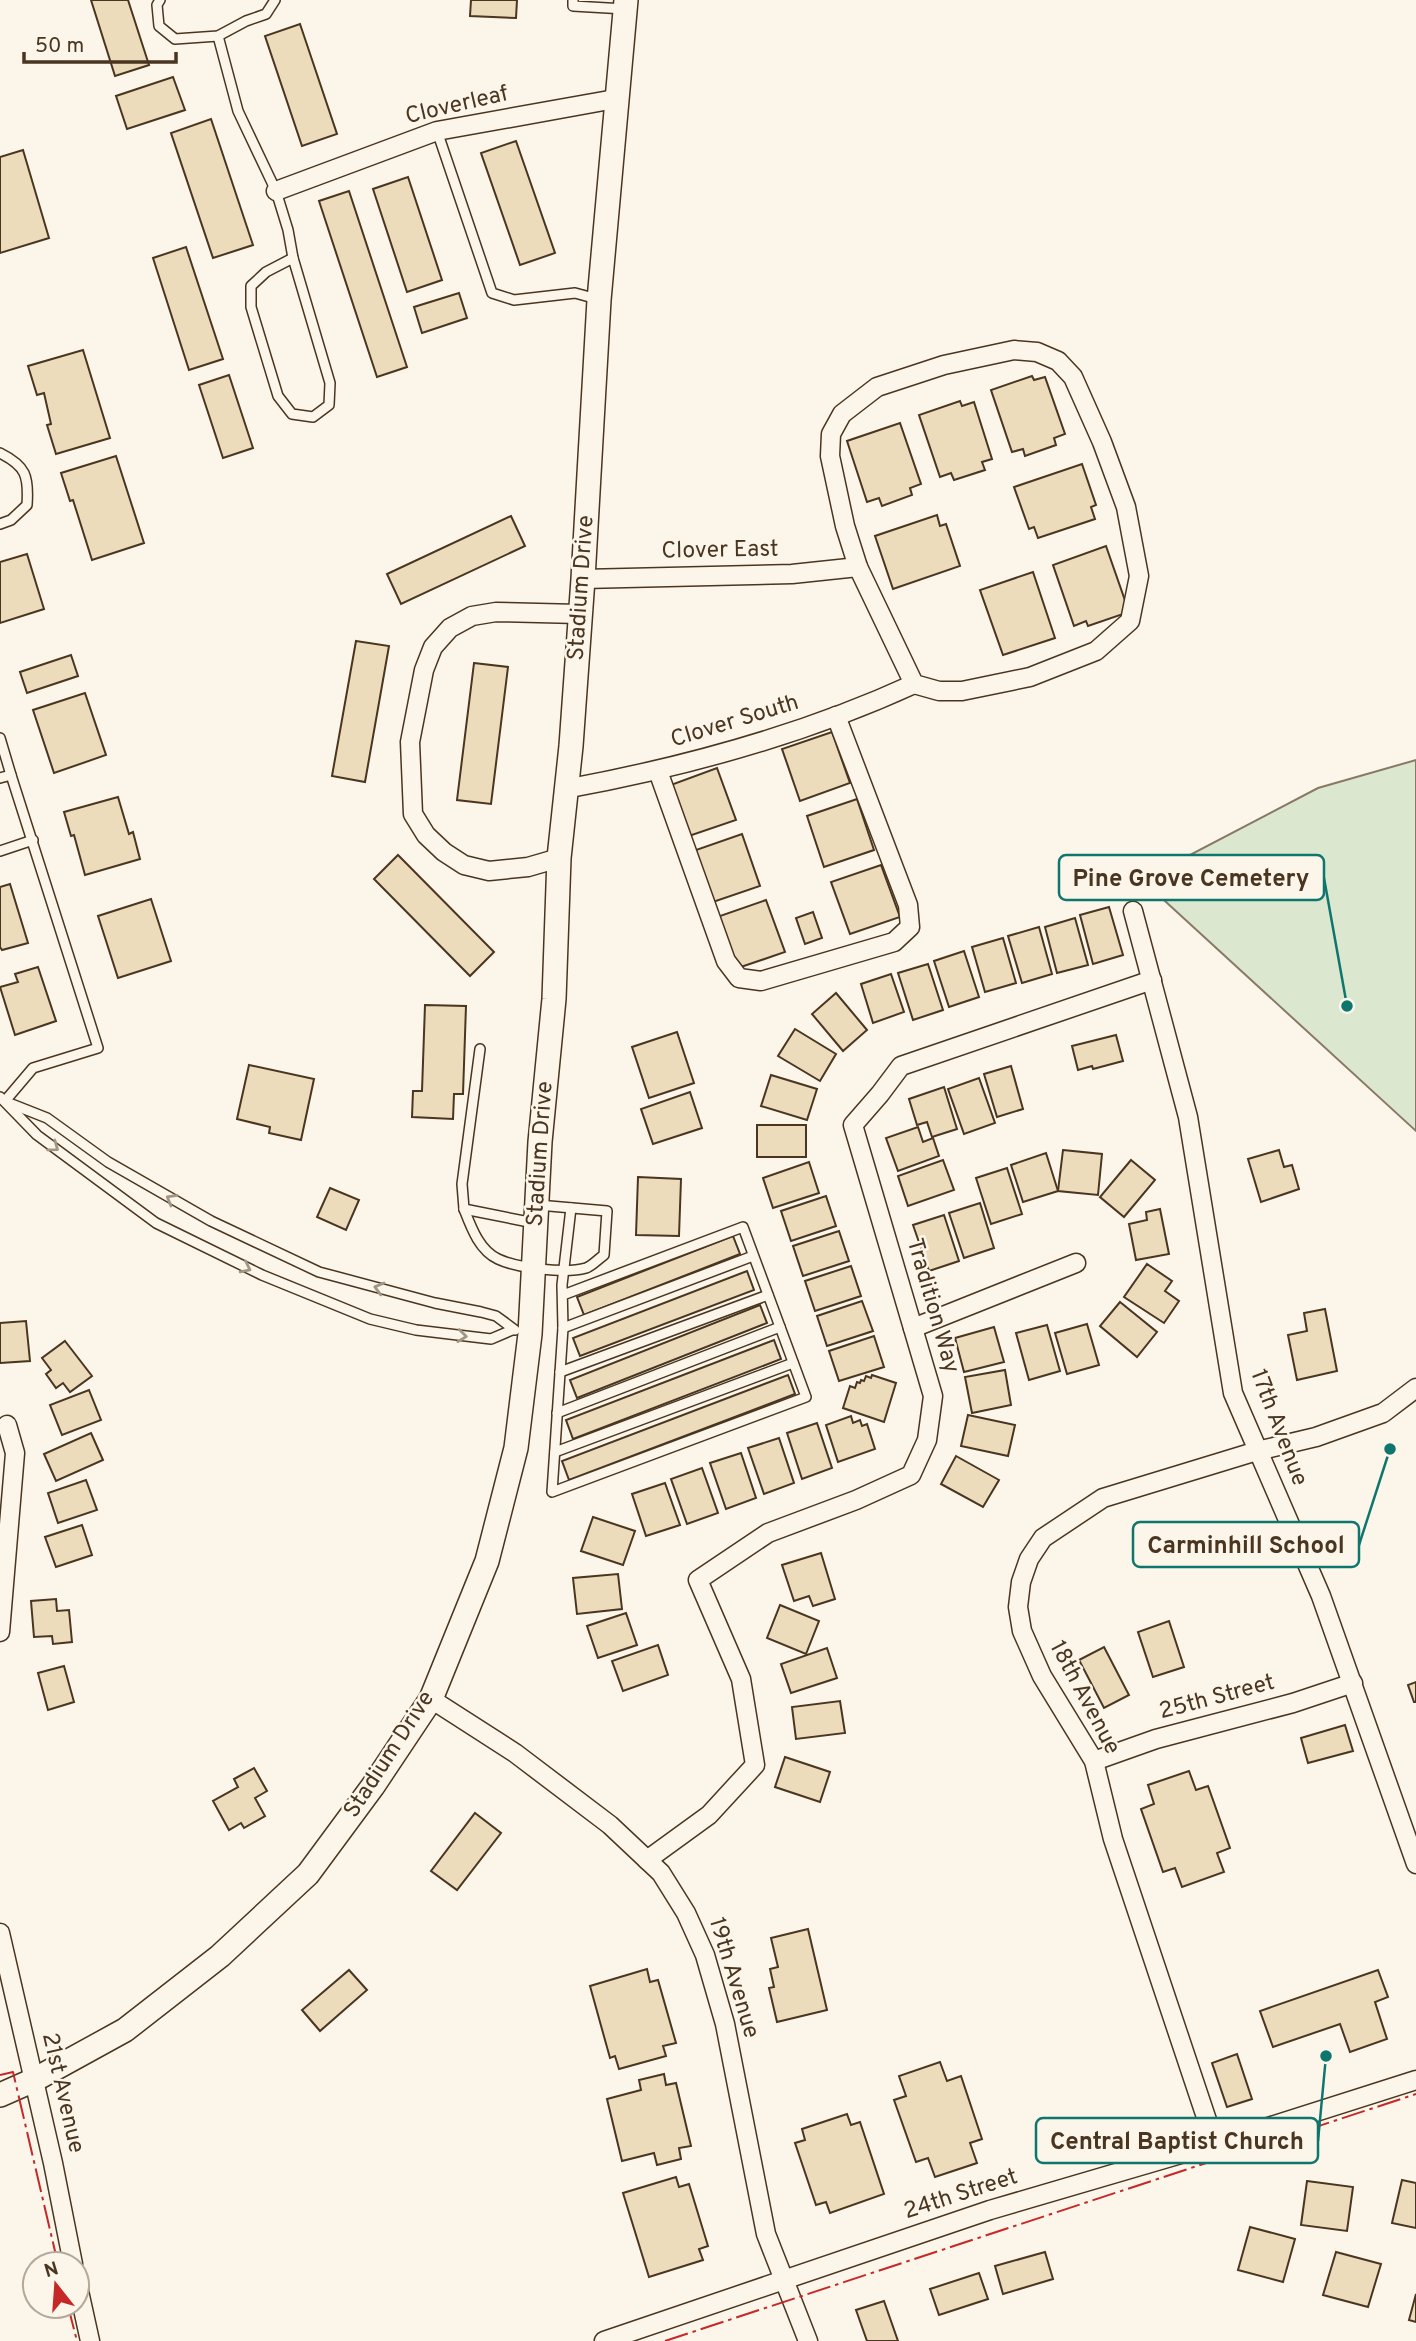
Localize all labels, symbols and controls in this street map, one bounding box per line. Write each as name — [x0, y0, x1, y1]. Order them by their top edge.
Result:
scale bar — [24, 21, 177, 65]
text: 50 m — [35, 33, 84, 60]
street label: Cloverleaf — [403, 80, 512, 132]
street label: Stadium Drive — [562, 514, 602, 662]
street label: Clover East — [661, 535, 779, 567]
street label: Clover South — [667, 689, 803, 755]
callout: Pine Grove Cemetery — [1059, 855, 1324, 900]
text: Pine Grove Cemetery — [1073, 865, 1309, 895]
street label: Stadium Drive — [521, 1080, 561, 1228]
one-way arrow — [46, 1139, 59, 1152]
one-way arrow — [166, 1194, 178, 1207]
street label: Tradition Way — [899, 1235, 965, 1377]
one-way arrow — [239, 1259, 251, 1273]
one-way arrow — [373, 1282, 385, 1296]
one-way arrow — [456, 1328, 468, 1343]
street label: 17th Avenue — [1243, 1366, 1313, 1490]
callout: Carminhill School — [1133, 1522, 1359, 1567]
text: Carminhill School — [1147, 1532, 1345, 1562]
street label: 18th Avenue — [1042, 1636, 1126, 1760]
street label: 25th Street — [1156, 1669, 1278, 1727]
street label: Stadium Drive — [338, 1686, 442, 1824]
street label: 19th Avenue — [701, 1914, 765, 2042]
street label: 21st Avenue — [34, 2030, 90, 2156]
callout: Central Baptist Church — [1036, 2118, 1318, 2163]
text: Central Baptist Church — [1050, 2128, 1304, 2158]
street label: 24th Street — [900, 2163, 1022, 2227]
north arrow — [21, 2250, 91, 2320]
text: N — [42, 2257, 62, 2284]

